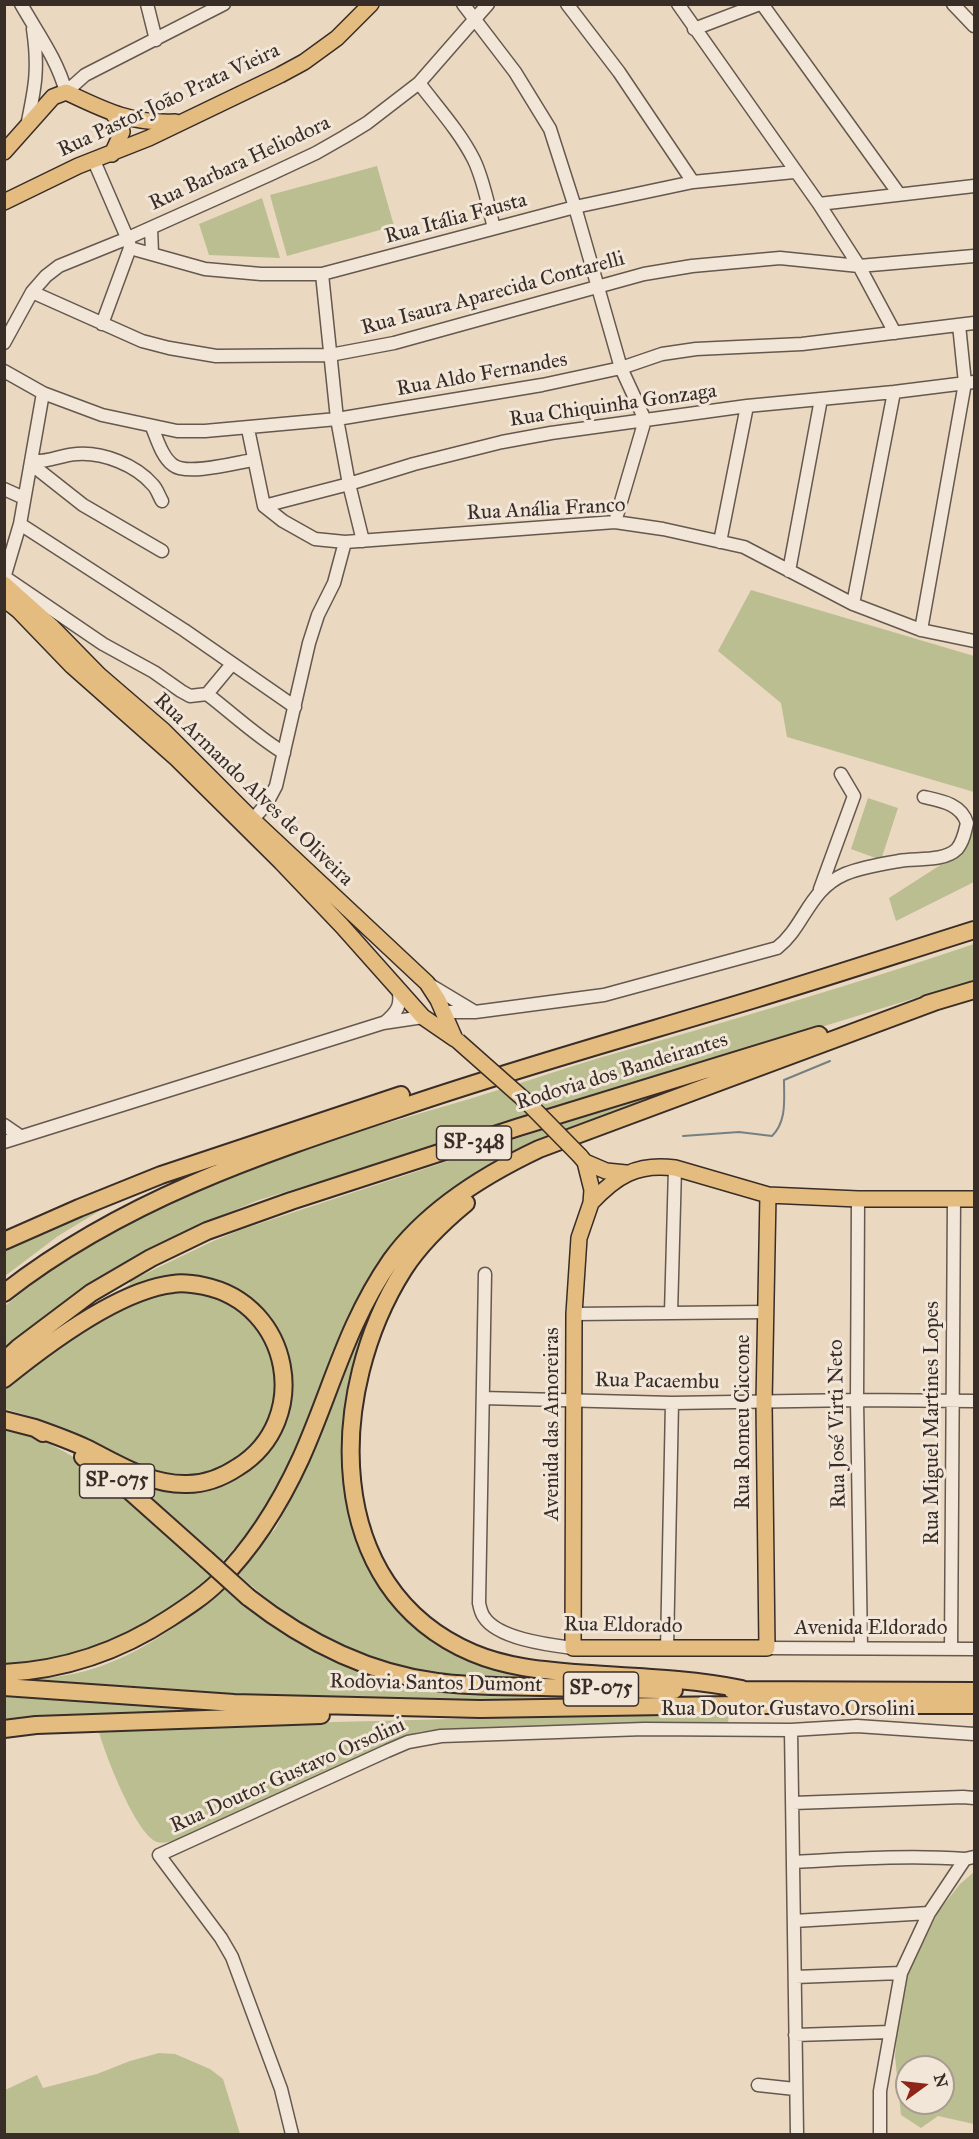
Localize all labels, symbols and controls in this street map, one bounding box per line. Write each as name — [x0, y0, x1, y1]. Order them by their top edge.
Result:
street label: Rua Pastor João Prata Vieira — [54, 38, 284, 164]
street label: Rua Barbara Heliodora — [145, 111, 335, 217]
street label: Rua Itália Fausta — [382, 188, 530, 250]
street label: Rua Isaura Aparecida Contarelli — [359, 247, 627, 341]
street label: Rua Aldo Fernandes — [395, 348, 569, 402]
street label: Rua Chiquinha Gonzaga — [508, 379, 718, 433]
street label: Rua Anália Franco — [466, 493, 626, 527]
street label: Rua Armando Alves de Oliveira — [148, 688, 358, 892]
street label: Rodovia dos Bandeirantes — [513, 1028, 731, 1116]
road number: SP-348 — [436, 1126, 512, 1160]
street label: Rua Miguel Martines Lopes — [920, 1301, 946, 1545]
street label: Avenida das Amoreiras — [540, 1327, 566, 1521]
street label: Rua Romeu Ciccone — [731, 1334, 757, 1510]
street label: Rua José Virti Neto — [824, 1339, 852, 1509]
street label: Rua Pacaembu — [594, 1368, 720, 1396]
road number: SP-075 — [80, 1464, 154, 1498]
street label: Rua Eldorado — [563, 1612, 683, 1640]
street label: Avenida Eldorado — [795, 1616, 947, 1642]
street label: Rodovia Santos Dumont — [329, 1670, 543, 1698]
road number: SP-075 — [564, 1672, 638, 1706]
street label: Rua Doutor Gustavo Orsolini — [661, 1697, 915, 1723]
street label: Rua Doutor Gustavo Orsolini — [167, 1713, 409, 1839]
north arrow — [895, 2055, 955, 2115]
text: N — [930, 2072, 952, 2090]

